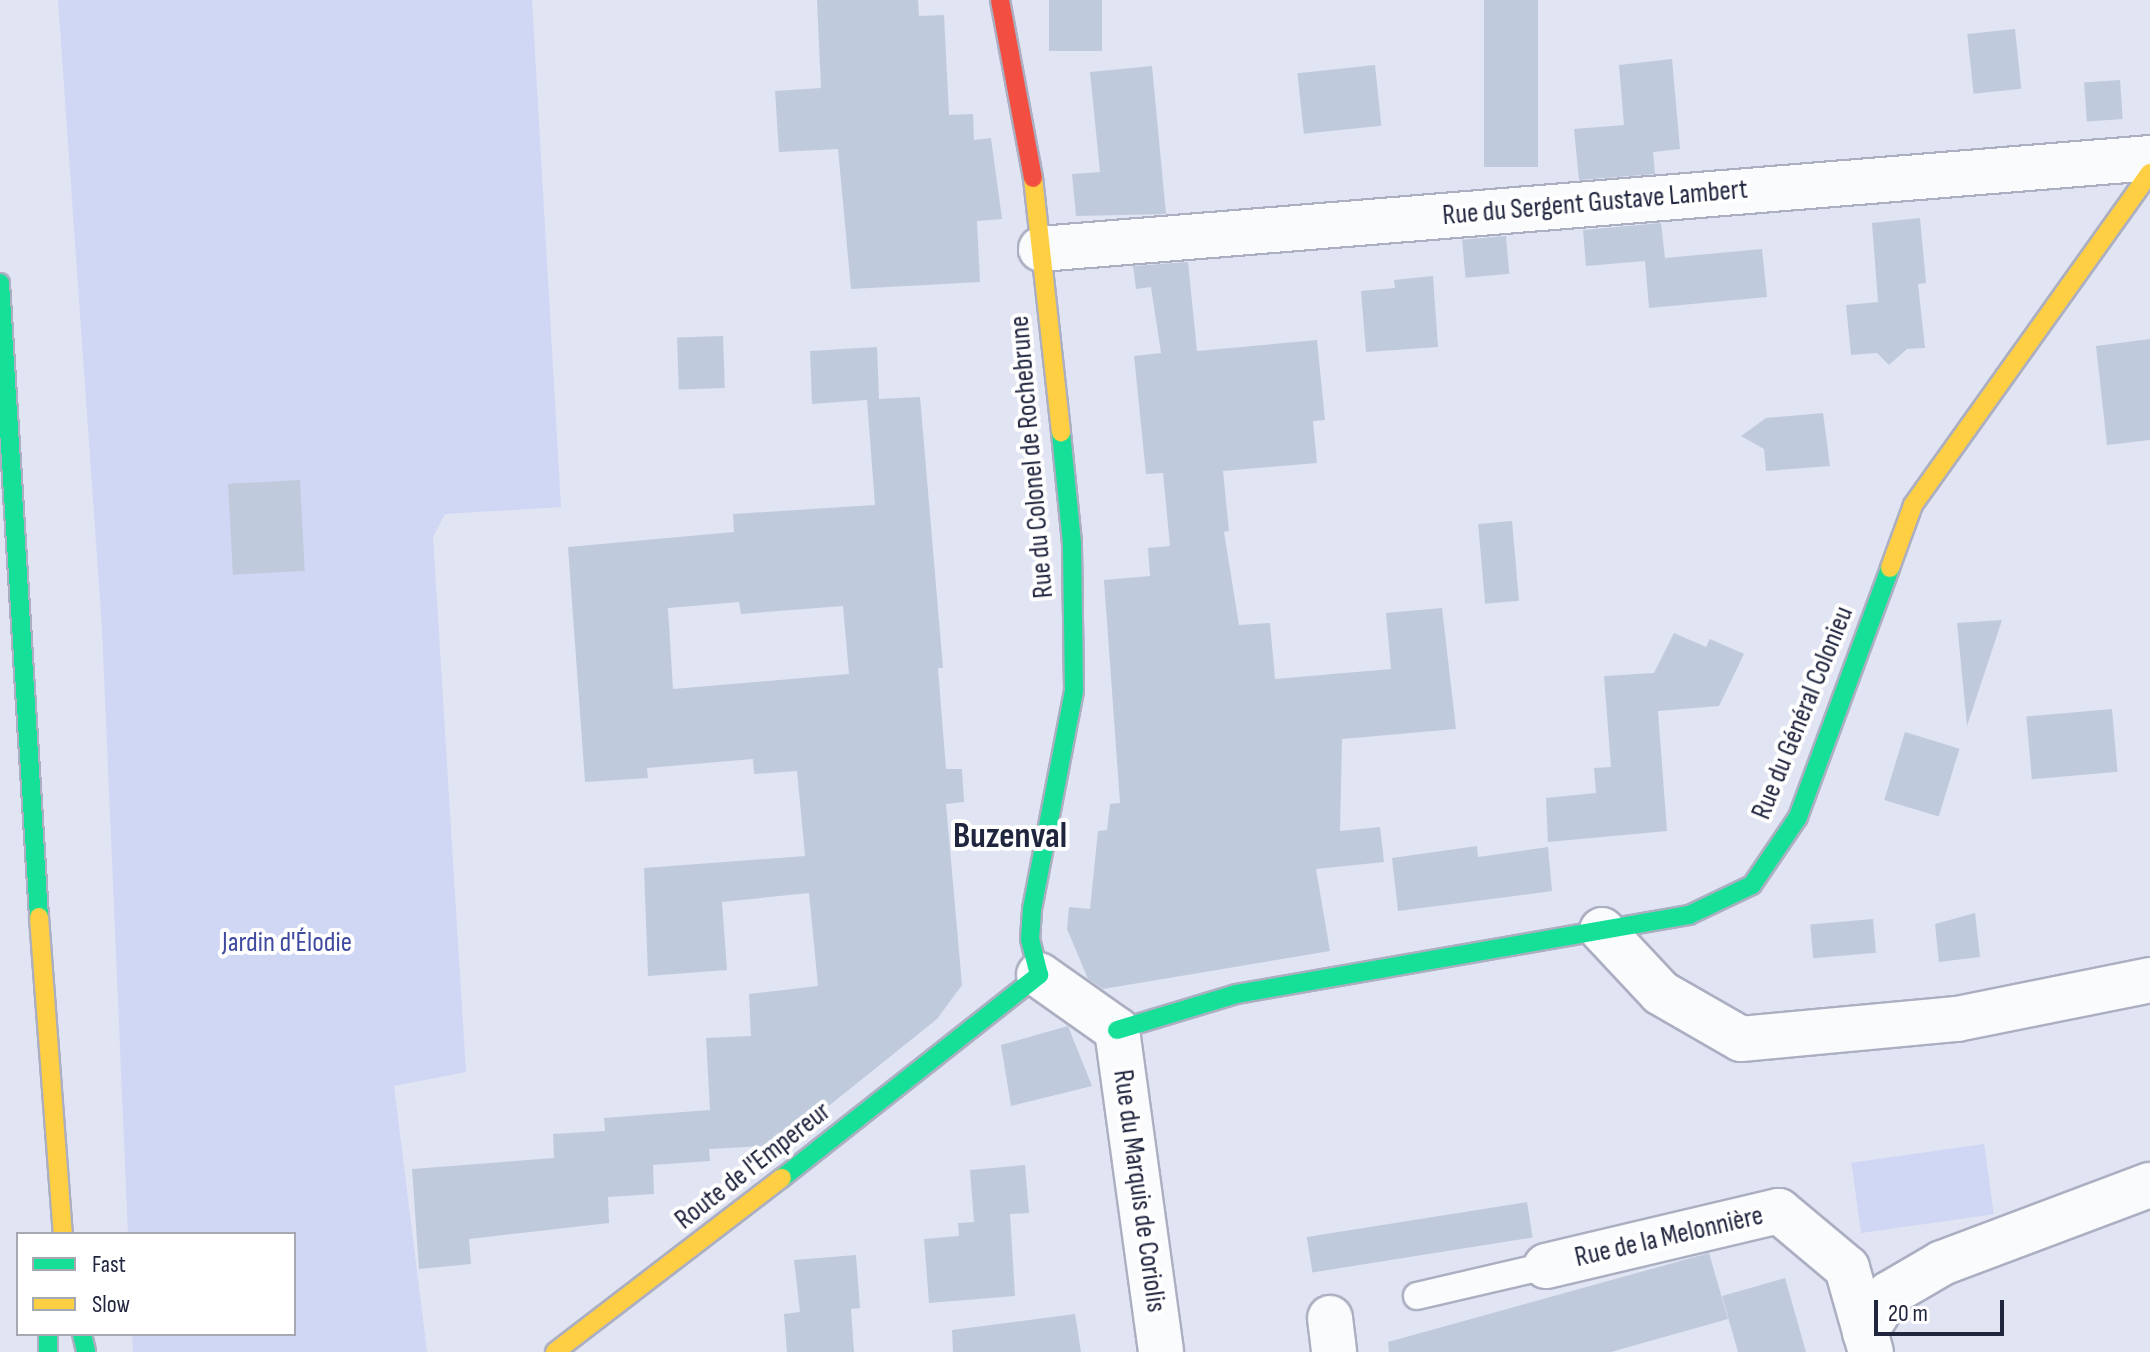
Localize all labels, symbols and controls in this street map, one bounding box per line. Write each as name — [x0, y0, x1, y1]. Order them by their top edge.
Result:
street label: Rue du Sergent Gustave Lambert — [1441, 173, 1749, 233]
street label: Rue du Colonel de Rochebrune — [1003, 314, 1061, 600]
street label: Rue du Général Colonieu — [1745, 602, 1861, 824]
district label: Buzenval — [953, 815, 1067, 859]
park label: Jardin d'Élodie — [222, 926, 352, 960]
street label: Rue du Marquis de Coriolis — [1105, 1068, 1173, 1314]
street label: Route de l'Empereur — [669, 1095, 837, 1237]
street label: Rue de la Melonnière — [1572, 1199, 1766, 1275]
legend — [16, 1232, 296, 1336]
text: Fast — [92, 1250, 126, 1279]
scale bar — [1878, 1284, 2008, 1334]
text: Slow — [92, 1290, 130, 1319]
text: 20 m — [1888, 1299, 1928, 1328]

